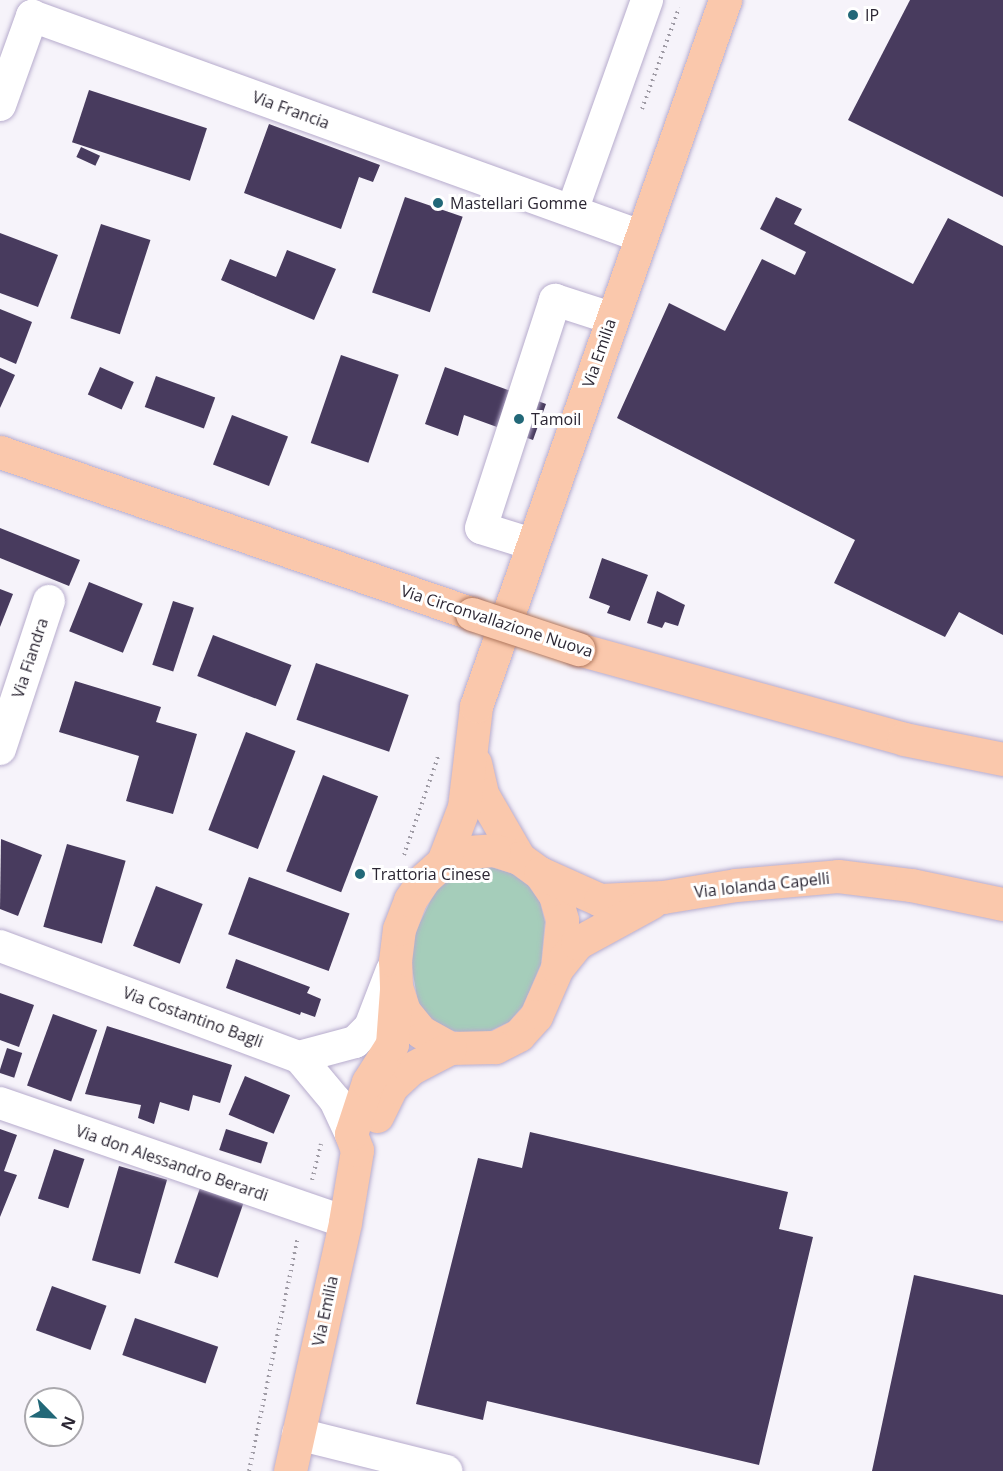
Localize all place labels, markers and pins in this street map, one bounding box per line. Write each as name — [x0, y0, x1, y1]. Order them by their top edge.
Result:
place label: IP — [865, 5, 879, 25]
marker: IP — [846, 8, 860, 22]
place label: Mastellari Gomme — [450, 193, 587, 213]
marker: Mastellari Gomme — [431, 196, 445, 210]
place label: Tamoil — [531, 409, 581, 429]
marker: Tamoil — [512, 412, 526, 426]
place label: Trattoria Cinese — [372, 864, 490, 884]
marker: Trattoria Cinese — [353, 867, 367, 881]

